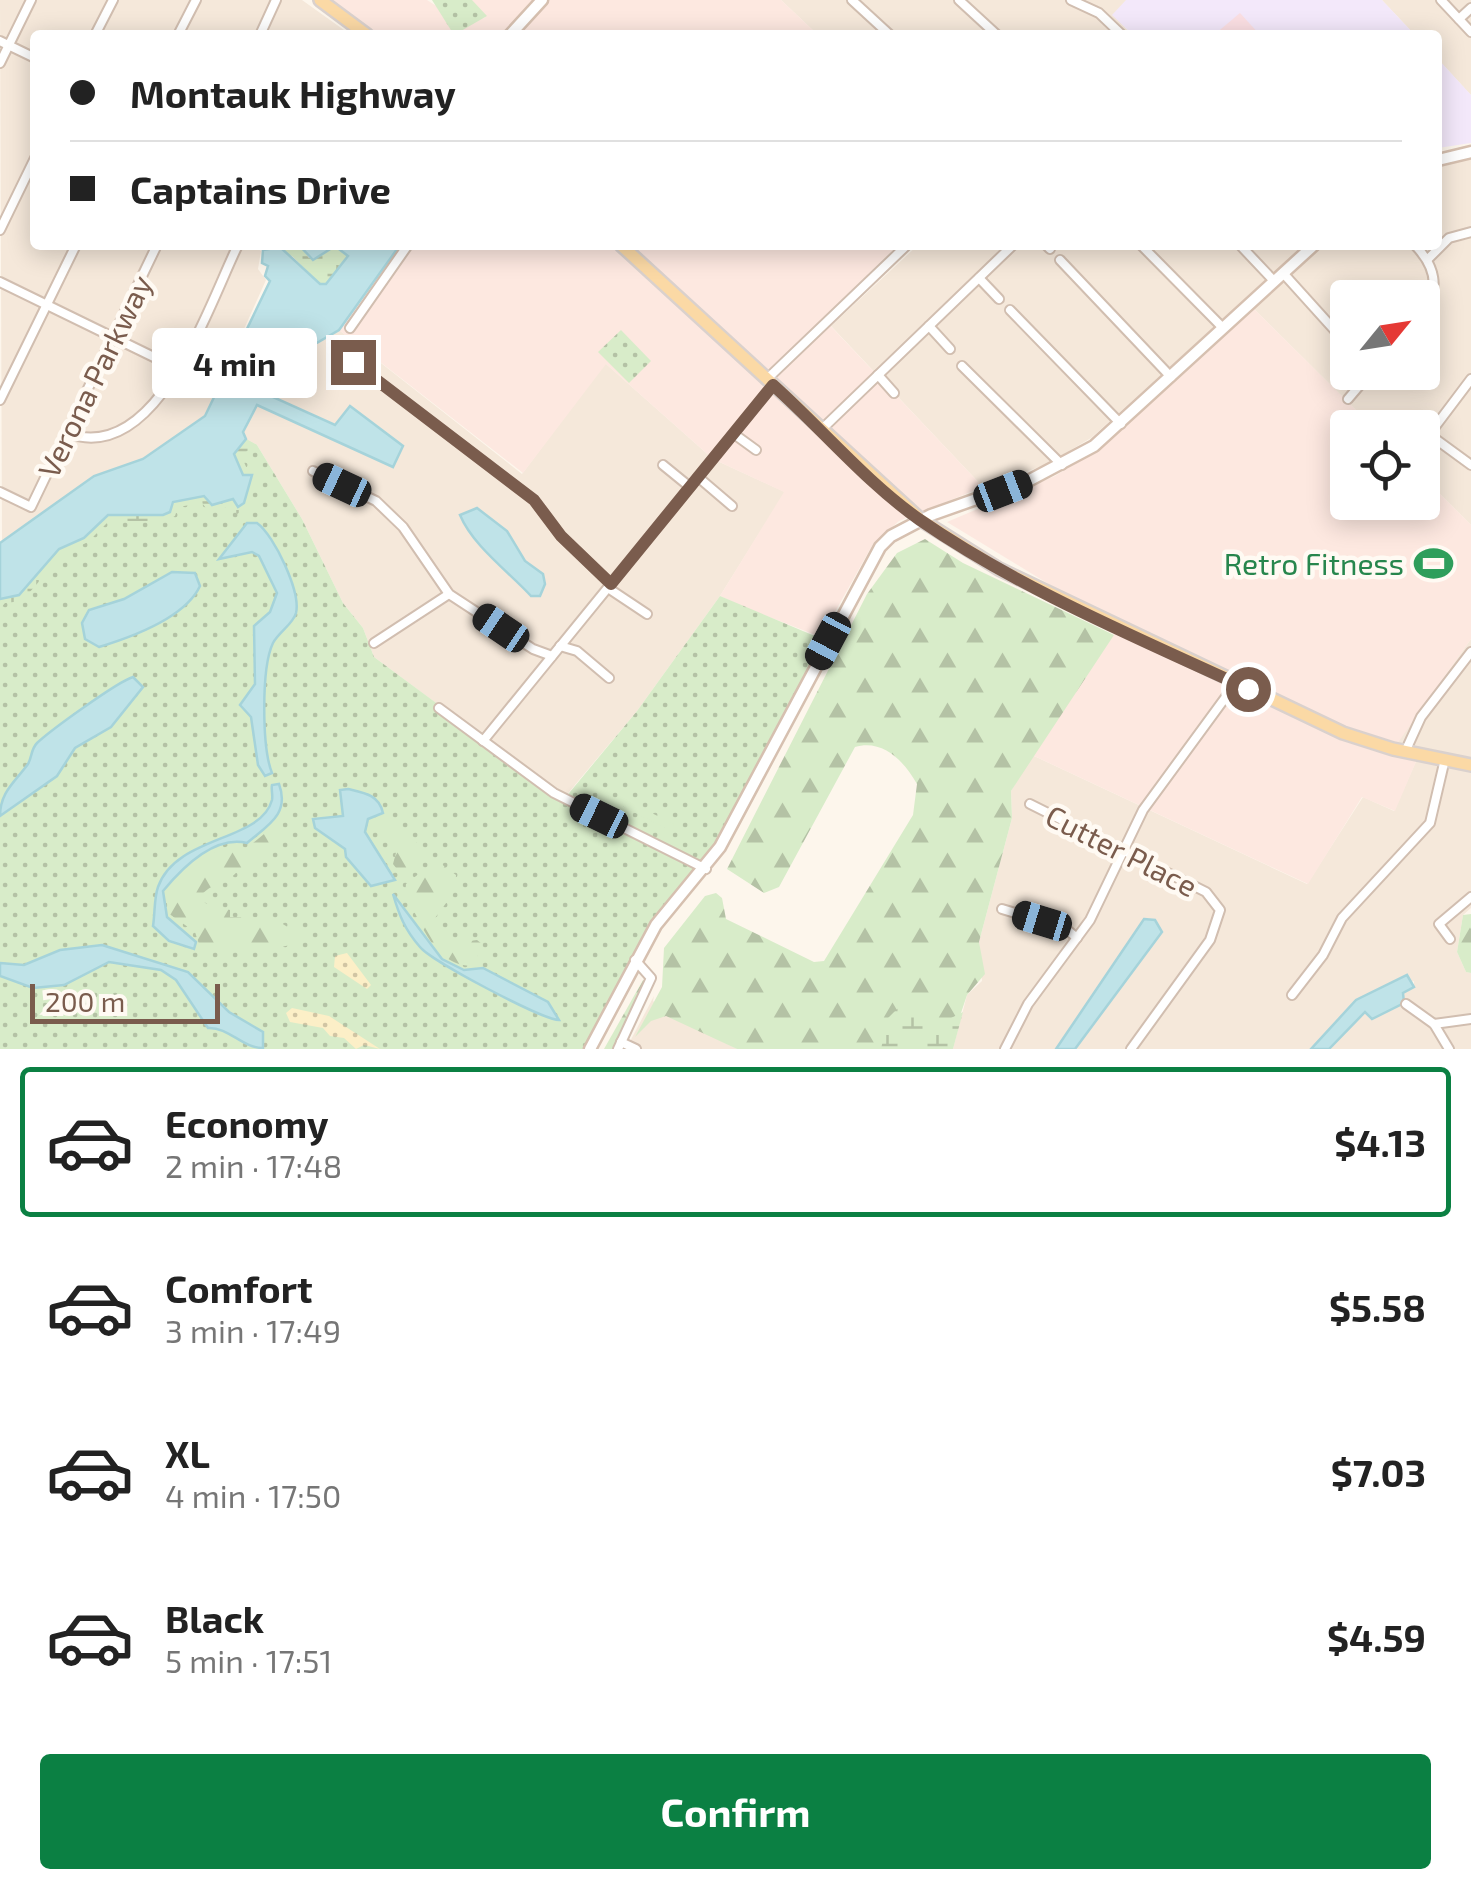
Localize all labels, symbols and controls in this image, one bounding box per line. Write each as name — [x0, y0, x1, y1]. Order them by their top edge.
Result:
text: Montauk Highway — [130, 70, 456, 116]
text: Captains Drive — [130, 166, 391, 212]
street label: Verona Parkway — [29, 269, 159, 483]
north arrow — [1330, 280, 1440, 390]
map controls — [1330, 280, 1440, 520]
callout: 4 min — [153, 327, 318, 397]
route end — [331, 340, 376, 385]
text: 4 min — [193, 344, 276, 382]
button: locate — [1330, 410, 1440, 520]
car — [308, 459, 376, 511]
car — [970, 466, 1036, 516]
sports icon: Retro Fitness — [1413, 542, 1455, 584]
place label: Retro Fitness — [1224, 545, 1404, 581]
car — [468, 599, 534, 657]
car — [801, 607, 855, 675]
route start — [1226, 667, 1271, 712]
car — [565, 789, 633, 843]
street label: Cutter Place — [1040, 797, 1204, 903]
car — [1009, 898, 1075, 944]
scale bar — [30, 979, 220, 1024]
text: 200 m — [45, 984, 125, 1018]
icon: car — [45, 1097, 135, 1187]
text: Economy — [165, 1100, 329, 1146]
text: $4.13 — [1334, 1119, 1426, 1165]
text: 2 min · 17:48 — [165, 1146, 342, 1184]
icon: car — [45, 1262, 135, 1352]
text: Comfort — [165, 1265, 313, 1311]
text: $5.58 — [1329, 1284, 1426, 1330]
text: 3 min · 17:49 — [165, 1311, 341, 1349]
icon: car — [45, 1427, 135, 1517]
text: XL — [165, 1430, 210, 1476]
text: $7.03 — [1331, 1449, 1426, 1495]
text: 4 min · 17:50 — [165, 1476, 341, 1514]
icon: car — [45, 1592, 135, 1682]
text: Black — [165, 1595, 264, 1641]
text: $4.59 — [1327, 1614, 1426, 1660]
text: 5 min · 17:51 — [165, 1641, 332, 1679]
button: Confirm — [40, 1754, 1431, 1869]

